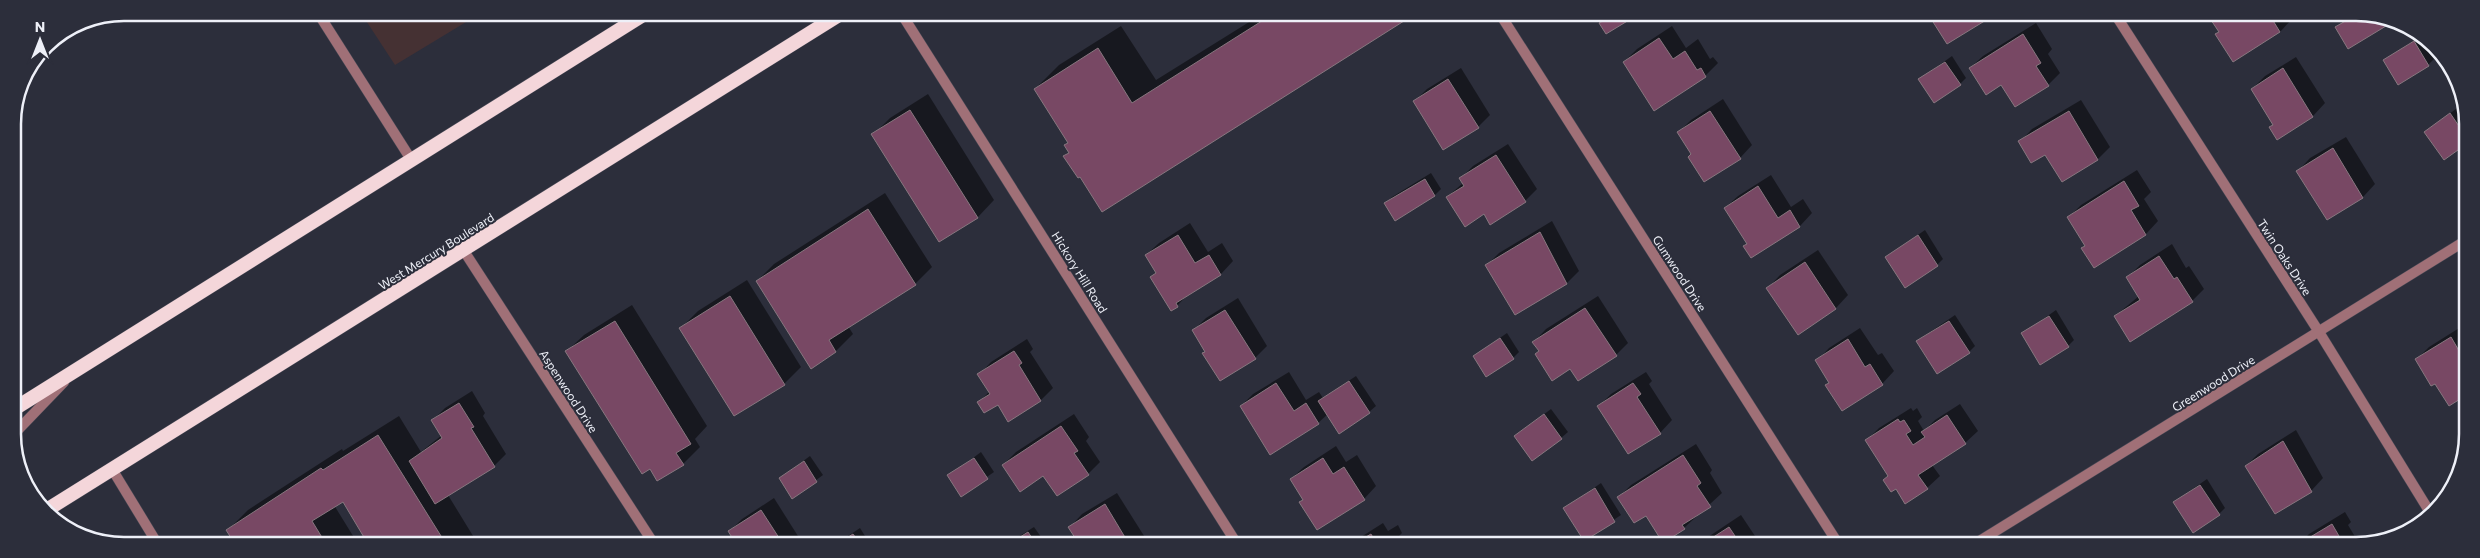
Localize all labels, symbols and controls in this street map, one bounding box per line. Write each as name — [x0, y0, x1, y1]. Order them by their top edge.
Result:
north arrow — [15, 15, 65, 65]
text: N — [35, 18, 45, 35]
street label: West Mercury Boulevard — [376, 210, 496, 292]
street label: Twin Oaks Drive — [2255, 216, 2315, 298]
street label: Hickory Hill Road — [1049, 229, 1111, 315]
street label: Gumwood Drive — [1650, 232, 1710, 314]
street label: Aspenwood Drive — [537, 347, 601, 435]
street label: Greenwood Drive — [2169, 352, 2257, 414]

